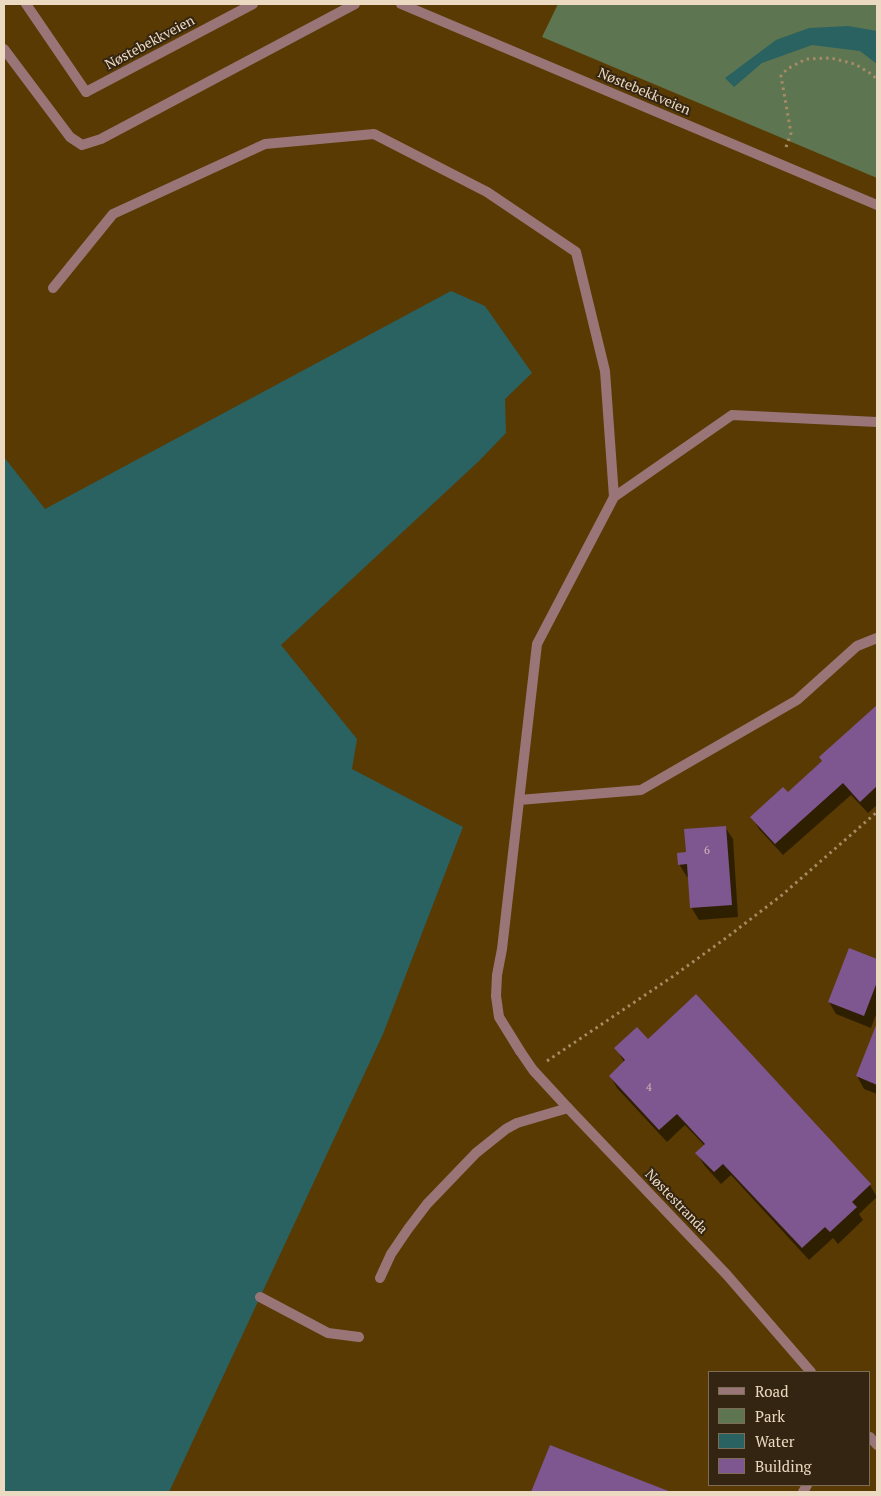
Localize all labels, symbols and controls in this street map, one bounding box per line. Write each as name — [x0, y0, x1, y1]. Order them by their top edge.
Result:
street label: Nøstebekkveien — [102, 12, 198, 74]
street label: Nøstebekkveien — [595, 65, 693, 119]
house number: 6 — [704, 844, 710, 858]
house number: 4 — [646, 1081, 652, 1095]
street label: Nøstestranda — [641, 1166, 711, 1238]
legend — [708, 1371, 871, 1486]
text: Road — [755, 1381, 788, 1401]
text: Park — [755, 1406, 785, 1426]
text: Water — [755, 1431, 794, 1451]
text: Building — [755, 1456, 812, 1476]

